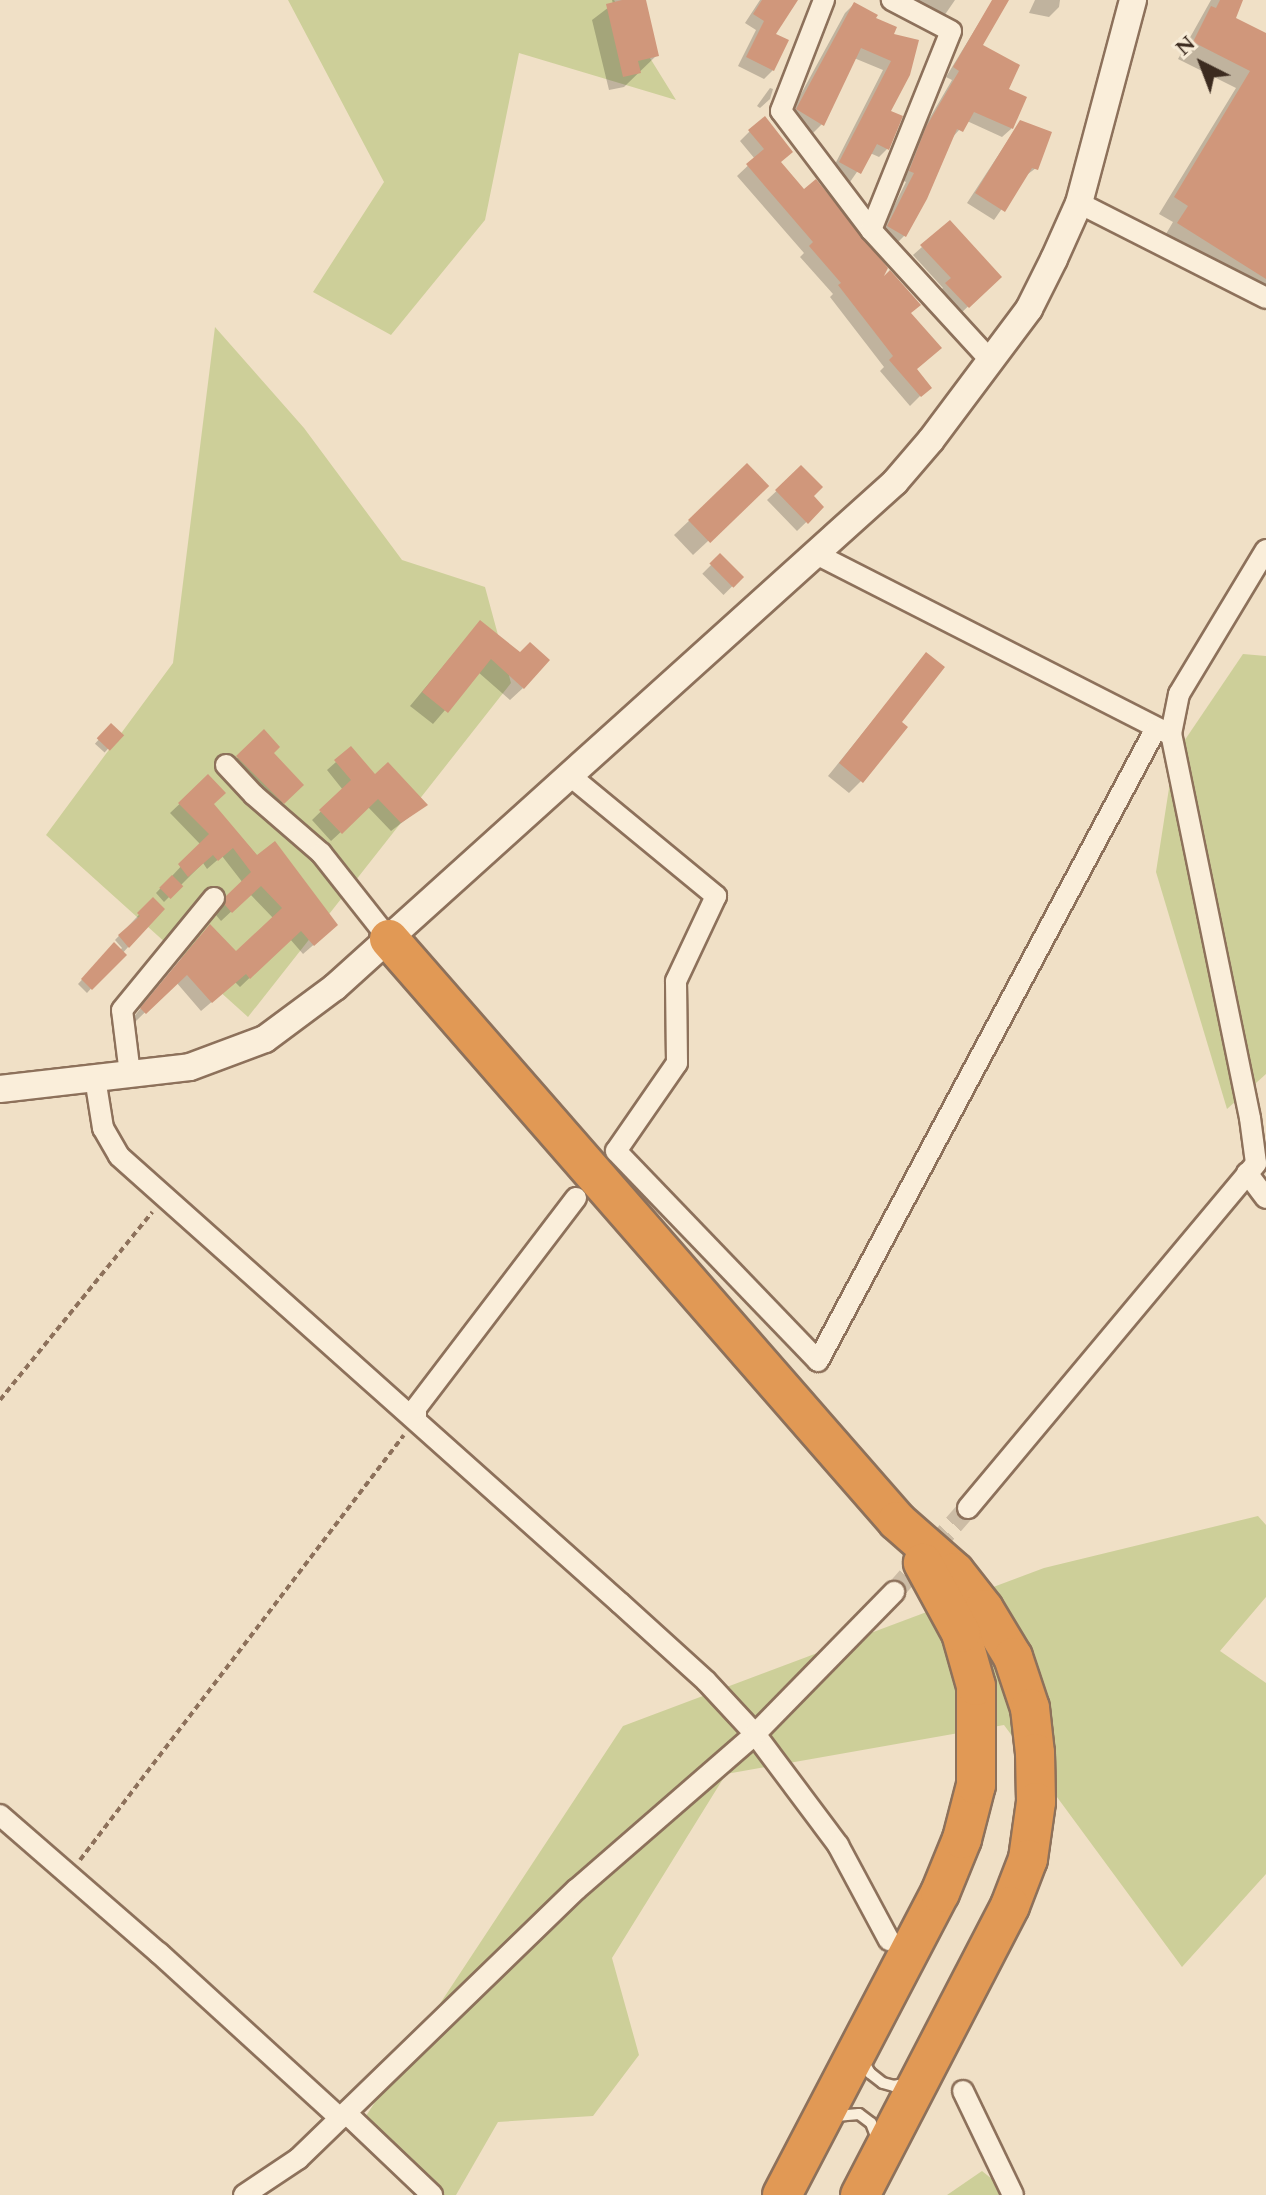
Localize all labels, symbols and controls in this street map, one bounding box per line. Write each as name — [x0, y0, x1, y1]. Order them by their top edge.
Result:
north arrow — [1162, 24, 1242, 104]
text: N — [1168, 28, 1203, 64]

